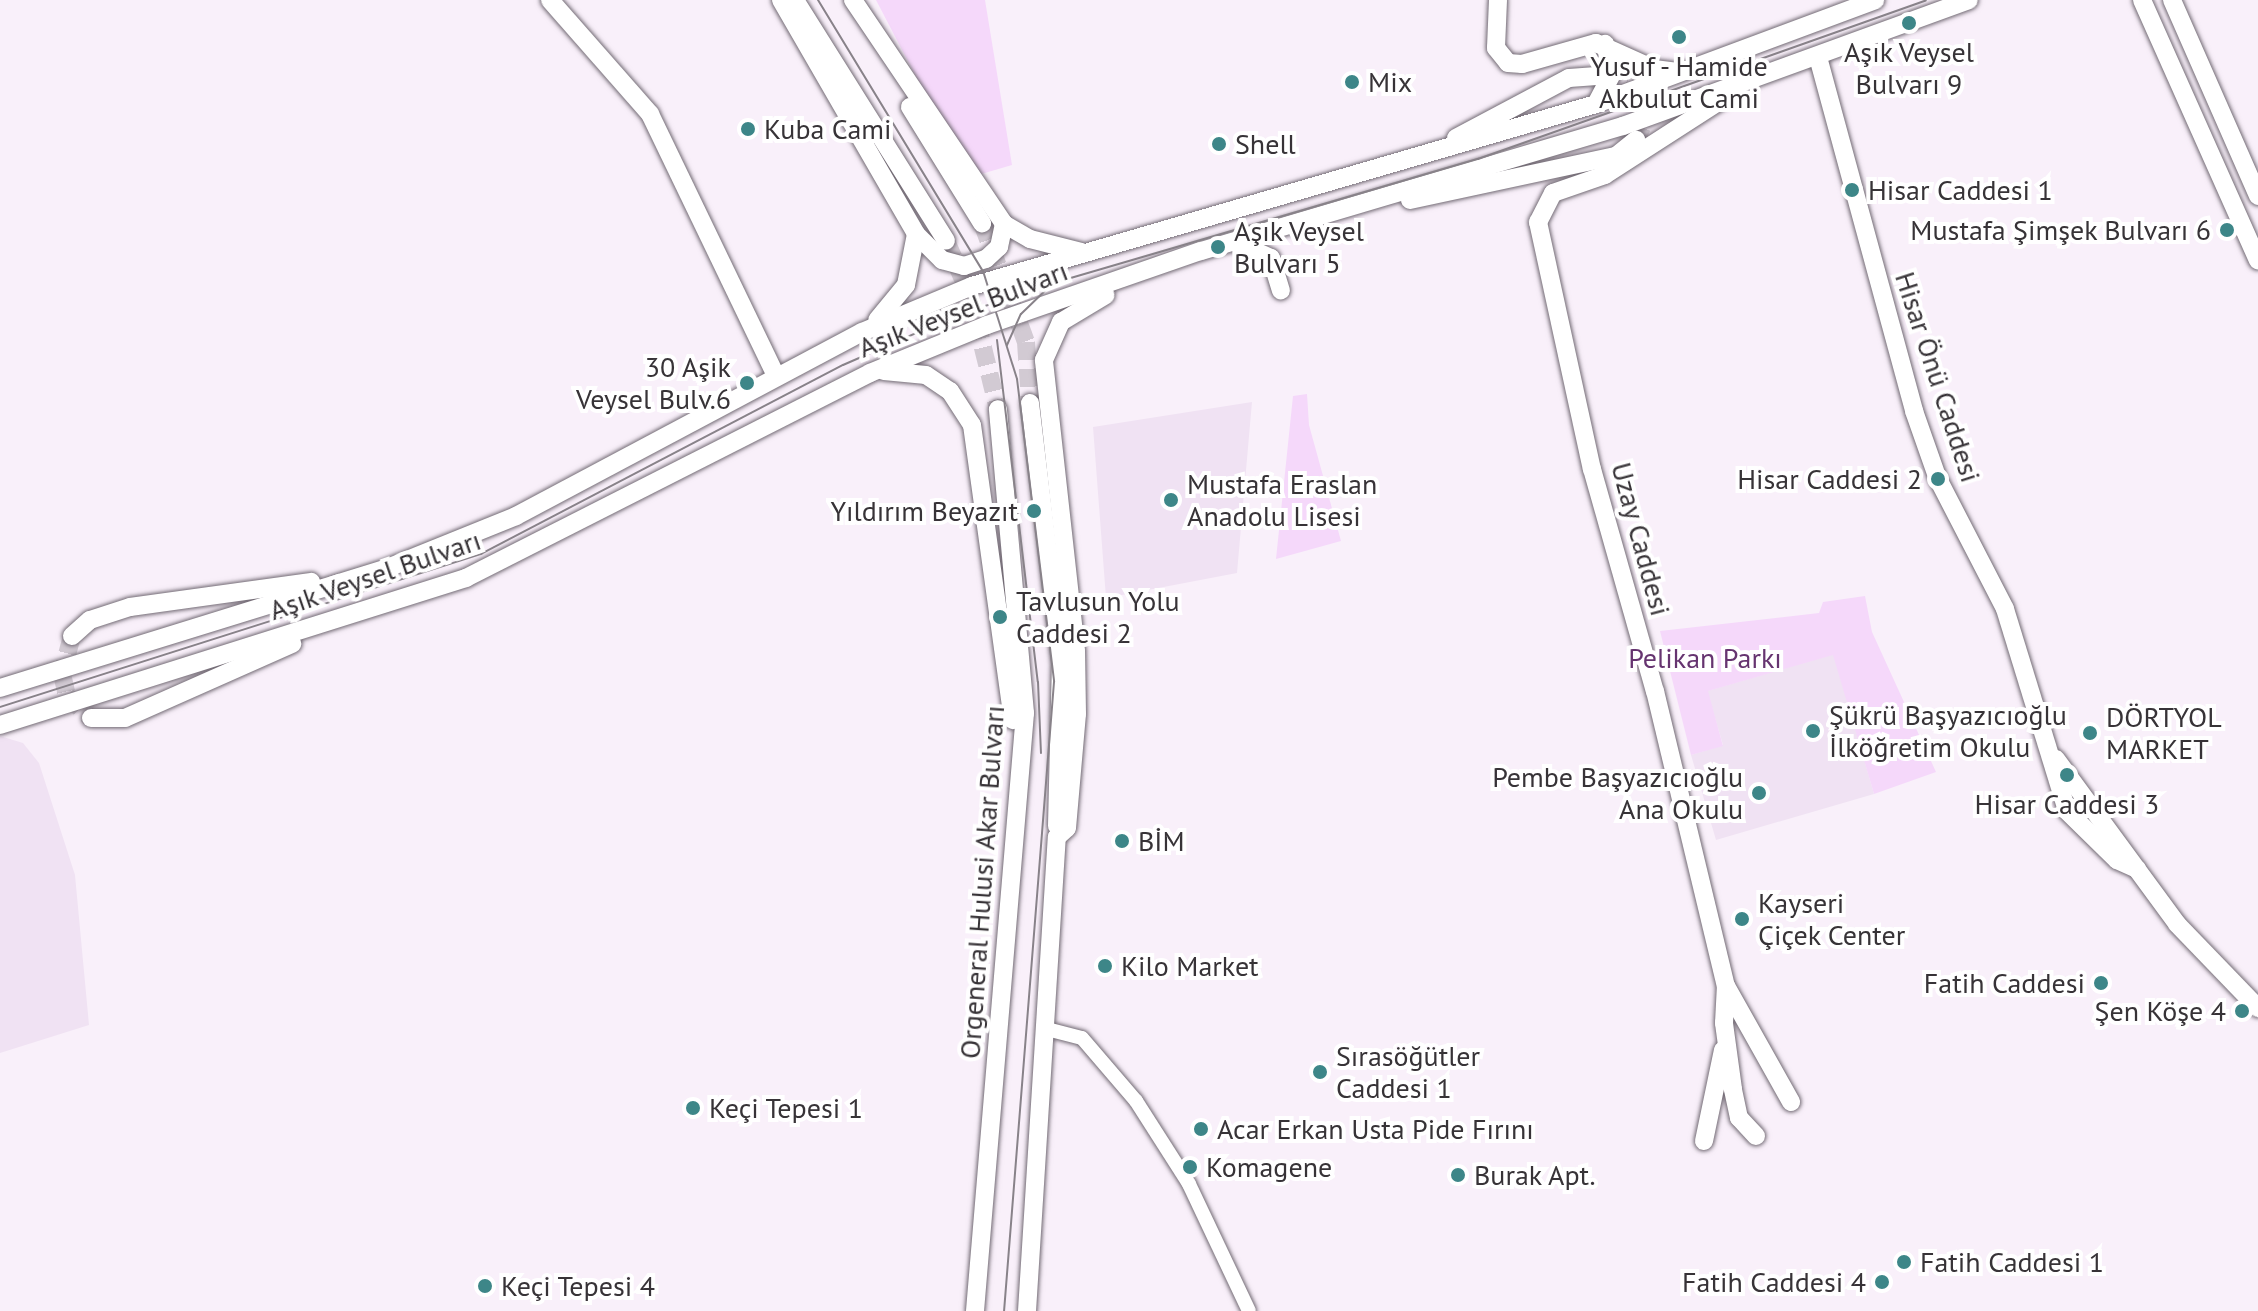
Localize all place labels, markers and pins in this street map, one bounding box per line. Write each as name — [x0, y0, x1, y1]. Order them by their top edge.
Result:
marker: Aşık Veysel Bulvarı 9 — [1900, 14, 1918, 32]
marker: Yusuf - Hamide Akbulut Cami — [1670, 28, 1688, 46]
place label: Aşık Veysel Bulvarı 9 — [1843, 35, 1975, 101]
place label: Yusuf - Hamide Akbulut Cami — [1588, 49, 1770, 115]
place label: Mix — [1368, 65, 1412, 99]
marker: Mix — [1343, 73, 1361, 91]
place label: Kuba Cami — [764, 112, 892, 146]
marker: Kuba Cami — [739, 120, 757, 138]
place label: Shell — [1235, 127, 1296, 161]
marker: Shell — [1210, 135, 1228, 153]
place label: Hisar Caddesi 1 — [1868, 173, 2053, 207]
marker: Hisar Caddesi 1 — [1843, 181, 1861, 199]
place label: Mustafa Şimşek Bulvarı 6 — [1910, 213, 2211, 247]
place label: Aşık Veysel Bulvarı 5 — [1234, 214, 1366, 280]
marker: Mustafa Şimşek Bulvarı 6 — [2218, 221, 2236, 239]
marker: Aşık Veysel Bulvarı 5 — [1209, 238, 1227, 256]
place label: 30 Aşik Veysel Bulv.6 — [576, 350, 731, 416]
marker: 30 Aşik Veysel Bulv.6 — [738, 374, 756, 392]
place label: Hisar Caddesi 2 — [1737, 462, 1922, 496]
place label: Mustafa Eraslan Anadolu Lisesi — [1187, 467, 1377, 533]
marker: Hisar Caddesi 2 — [1929, 470, 1947, 488]
marker: Mustafa Eraslan Anadolu Lisesi — [1162, 491, 1180, 509]
place label: Yıldırım Beyazıt — [830, 494, 1018, 528]
marker: Yıldırım Beyazıt — [1025, 502, 1043, 520]
place label: Tavlusun Yolu Caddesi 2 — [1016, 584, 1180, 650]
marker: Tavlusun Yolu Caddesi 2 — [991, 608, 1009, 626]
place label: Şükrü Başyazıcıoğlu İlköğretim Okulu — [1829, 698, 2067, 764]
place label: DÖRTYOL MARKET — [2106, 700, 2222, 766]
marker: Şükrü Başyazıcıoğlu İlköğretim Okulu — [1804, 722, 1822, 740]
marker: DÖRTYOL MARKET — [2081, 724, 2099, 742]
place label: Pembe Başyazıcıoğlu Ana Okulu — [1492, 760, 1743, 826]
marker: Hisar Caddesi 3 — [2058, 766, 2076, 784]
marker: Pembe Başyazıcıoğlu Ana Okulu — [1750, 784, 1768, 802]
place label: Hisar Caddesi 3 — [1975, 787, 2159, 821]
place label: BİM — [1138, 824, 1185, 858]
marker: BİM — [1113, 832, 1131, 850]
place label: Kayseri Çiçek Center — [1758, 886, 1906, 952]
marker: Kayseri Çiçek Center — [1733, 910, 1751, 928]
place label: Kilo Market — [1121, 949, 1259, 983]
marker: Kilo Market — [1096, 957, 1114, 975]
place label: Fatih Caddesi — [1924, 966, 2085, 1000]
marker: Fatih Caddesi — [2092, 974, 2110, 992]
place label: Şen Köşe 4 — [2095, 994, 2226, 1028]
marker: Şen Köşe 4 — [2233, 1002, 2251, 1020]
place label: Sırasöğütler Caddesi 1 — [1336, 1039, 1480, 1105]
marker: Sırasöğütler Caddesi 1 — [1311, 1063, 1329, 1081]
place label: Keçi Tepesi 1 — [709, 1091, 864, 1125]
marker: Keçi Tepesi 1 — [684, 1099, 702, 1117]
place label: Acar Erkan Usta Pide Fırını — [1217, 1112, 1534, 1146]
marker: Acar Erkan Usta Pide Fırını — [1192, 1120, 1210, 1138]
place label: Komagene — [1206, 1150, 1332, 1184]
marker: Komagene — [1181, 1158, 1199, 1176]
place label: Burak Apt. — [1474, 1158, 1597, 1192]
marker: Burak Apt. — [1449, 1166, 1467, 1184]
place label: Fatih Caddesi 1 — [1920, 1245, 2104, 1279]
marker: Fatih Caddesi 1 — [1895, 1253, 1913, 1271]
place label: Fatih Caddesi 4 — [1682, 1265, 1866, 1299]
place label: Keçi Tepesi 4 — [501, 1269, 656, 1303]
marker: Fatih Caddesi 4 — [1873, 1273, 1891, 1291]
marker: Keçi Tepesi 4 — [476, 1277, 494, 1295]

